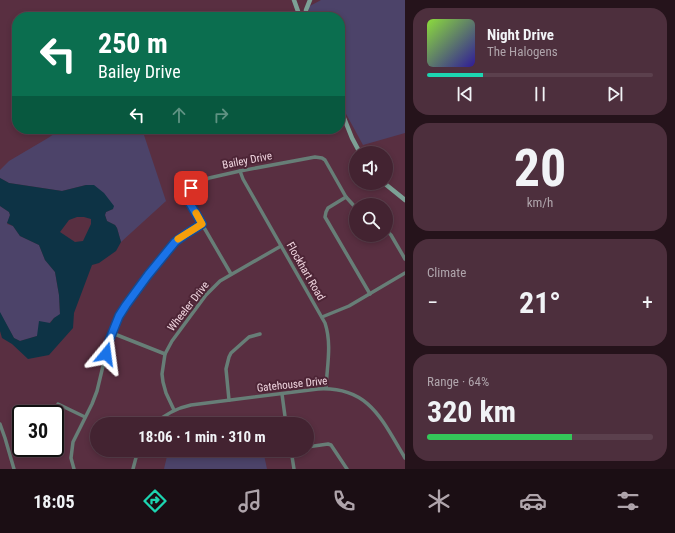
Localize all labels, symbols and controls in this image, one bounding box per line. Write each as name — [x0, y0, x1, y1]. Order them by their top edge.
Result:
text: Night Drive — [487, 26, 554, 44]
text: 250 m — [98, 27, 168, 60]
icon: left — [32, 28, 84, 80]
text: The Halogens — [487, 44, 558, 59]
text: Bailey Drive — [98, 61, 181, 82]
icon: previous — [454, 83, 476, 105]
icon: pause — [529, 83, 551, 105]
icon: next — [604, 83, 626, 105]
icon: left — [126, 104, 148, 126]
icon: ahead — [168, 104, 190, 126]
icon: right — [210, 104, 232, 126]
text: 20 — [514, 138, 566, 199]
map controls — [349, 146, 393, 242]
button: sound — [349, 146, 393, 190]
street label: Bailey Drive — [221, 149, 273, 172]
pin — [174, 171, 208, 205]
icon: arrive — [180, 177, 202, 199]
text: km/h — [527, 195, 553, 210]
button: search — [349, 198, 393, 242]
street label: Flockhart Road — [284, 240, 328, 303]
text: Climate — [427, 265, 466, 280]
street label: Wheeler Drive — [165, 279, 212, 334]
text: 21° — [519, 285, 561, 320]
text: − — [427, 290, 438, 315]
text: + — [642, 290, 653, 315]
position arrow — [85, 333, 127, 375]
street label: Gatehouse Drive — [256, 374, 328, 395]
text: Range · 64% — [427, 374, 489, 389]
text: 320 km — [427, 394, 516, 429]
speed limit sign: 30 — [12, 405, 64, 457]
text: 18:06 · 1 min · 310 m — [138, 428, 266, 446]
icon: directions — [141, 487, 169, 515]
icon: music — [236, 487, 264, 515]
icon: phone — [330, 487, 358, 515]
icon: climate — [425, 487, 453, 515]
icon: car — [519, 487, 547, 515]
icon: filters — [614, 487, 642, 515]
text: 18:05 — [33, 491, 75, 512]

